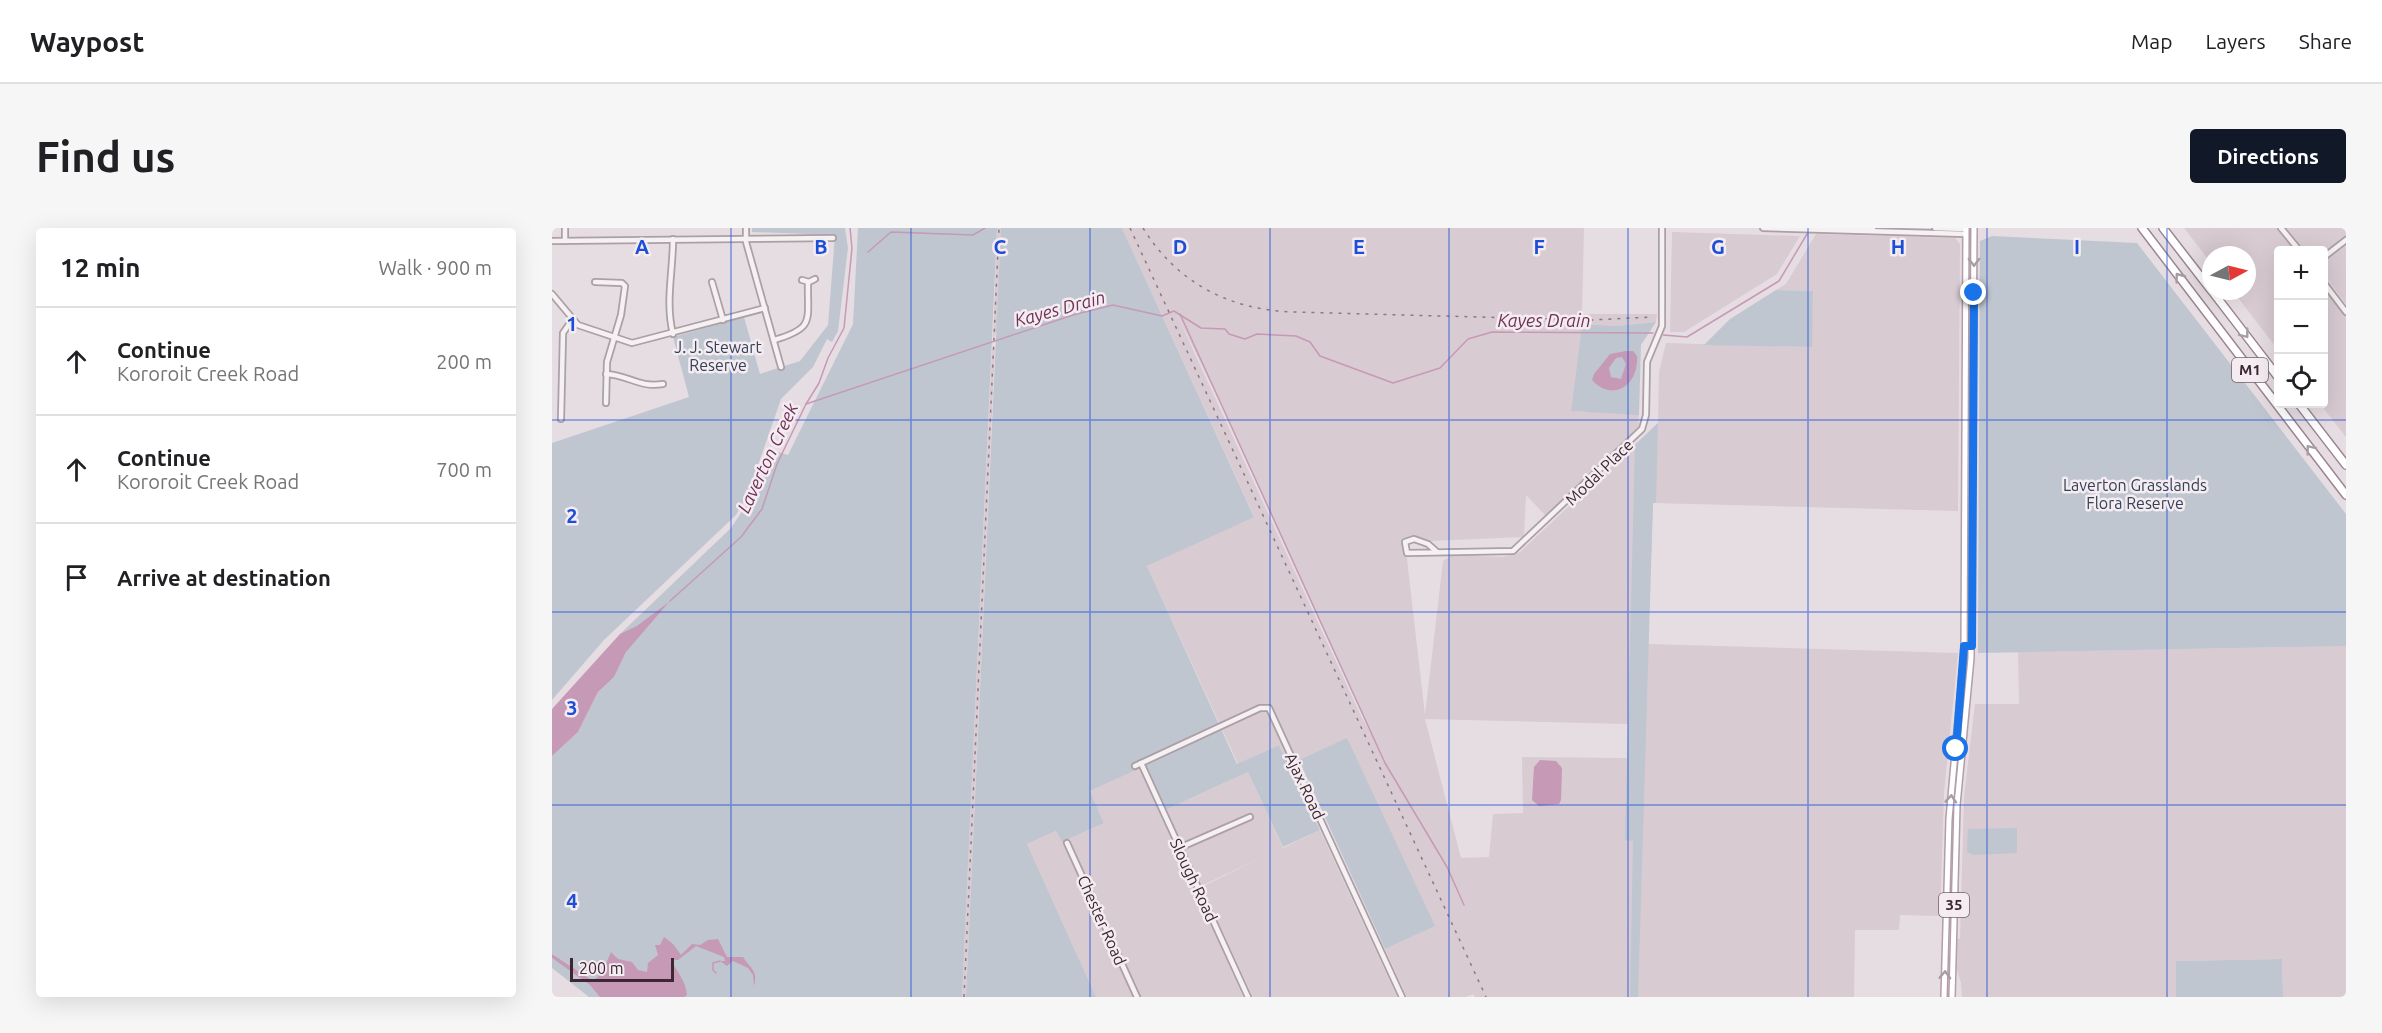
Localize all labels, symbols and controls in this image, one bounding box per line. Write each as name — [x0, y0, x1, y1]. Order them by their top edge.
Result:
text: Waypost — [30, 26, 144, 57]
text: Map — [2131, 29, 2172, 53]
text: Layers — [2205, 29, 2266, 53]
text: Share — [2299, 29, 2352, 53]
button: Directions — [2190, 129, 2346, 183]
text: Find us — [36, 133, 175, 180]
text: A — [635, 235, 649, 258]
text: B — [814, 235, 828, 258]
text: C — [994, 235, 1007, 258]
text: D — [1173, 235, 1187, 258]
text: E — [1353, 235, 1365, 258]
text: F — [1533, 235, 1545, 258]
text: G — [1711, 235, 1725, 258]
text: H — [1891, 235, 1905, 258]
text: I — [2074, 235, 2080, 258]
north arrow — [2202, 246, 2256, 300]
map controls — [2274, 246, 2328, 408]
button: + — [2274, 246, 2328, 300]
text: 12 min — [60, 253, 140, 282]
text: Walk · 900 m — [379, 256, 492, 279]
one-way arrow — [1968, 258, 1980, 267]
one-way arrow — [2175, 272, 2186, 283]
route end — [1960, 279, 1986, 305]
water label: Kayes Drain — [1012, 286, 1107, 330]
button: − — [2274, 300, 2328, 354]
water label: Kayes Drain — [1497, 310, 1591, 330]
text: 1 — [566, 312, 578, 335]
one-way arrow — [2238, 327, 2249, 338]
text: Continue — [117, 337, 211, 362]
park label: J. J. Stewart Reserve — [674, 338, 762, 374]
icon: ahead — [60, 345, 93, 378]
text: 200 m — [436, 350, 492, 373]
button: locate — [2274, 354, 2328, 408]
road number: M1 — [2232, 358, 2268, 382]
text: Kororoit Creek Road — [117, 362, 299, 385]
water label: Laverton Creek — [733, 399, 802, 516]
street label: Modal Place — [1561, 435, 1637, 509]
one-way arrow — [2307, 444, 2318, 455]
text: Continue — [117, 445, 211, 470]
icon: ahead — [60, 453, 93, 486]
text: 700 m — [436, 458, 492, 481]
text: Kororoit Creek Road — [117, 470, 299, 493]
park label: Laverton Grasslands Flora Reserve — [2063, 476, 2207, 512]
text: 2 — [566, 504, 578, 527]
icon: arrive — [60, 561, 93, 594]
text: Arrive at destination — [117, 565, 331, 590]
text: 3 — [566, 696, 578, 719]
route start — [1942, 735, 1968, 761]
street label: Ajax Road — [1282, 750, 1328, 822]
one-way arrow — [1944, 794, 1957, 803]
street label: Slough Road — [1167, 835, 1221, 925]
street label: Chester Road — [1074, 872, 1130, 968]
text: 4 — [566, 889, 578, 912]
road number: 35 — [1939, 893, 1969, 917]
scale bar — [570, 955, 674, 982]
text: 200 m — [579, 959, 624, 977]
one-way arrow — [1938, 971, 1951, 980]

